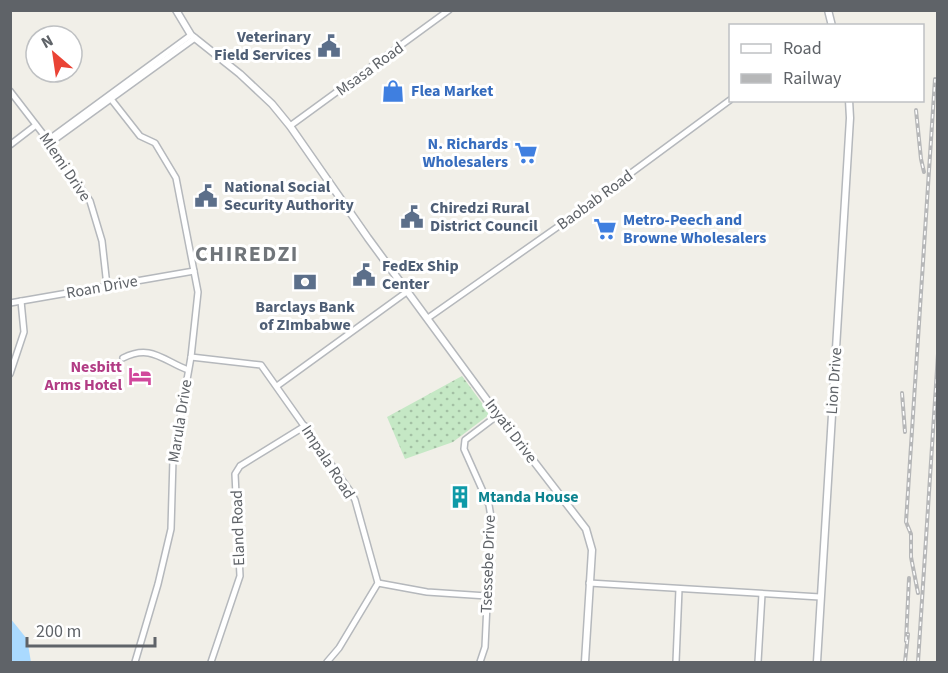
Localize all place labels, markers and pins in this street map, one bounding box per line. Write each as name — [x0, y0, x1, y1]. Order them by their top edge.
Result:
place label: Veterinary Field Services — [214, 26, 312, 66]
public building icon: Veterinary Field Services — [316, 33, 342, 59]
shop icon: Flea Market — [380, 78, 406, 104]
place label: Flea Market — [411, 80, 493, 102]
place label: N. Richards Wholesalers — [422, 133, 508, 173]
supermarket icon: N. Richards Wholesalers — [513, 140, 539, 166]
place label: National Social Security Authority — [224, 176, 354, 216]
public building icon: National Social Security Authority — [193, 183, 219, 209]
place label: Chiredzi Rural District Council — [430, 197, 538, 237]
public building icon: Chiredzi Rural District Council — [399, 204, 425, 230]
place label: Metro-Peech and Browne Wholesalers — [623, 209, 766, 249]
supermarket icon: Metro-Peech and Browne Wholesalers — [592, 216, 618, 242]
place label: FedEx Ship Center — [382, 255, 459, 295]
public building icon: FedEx Ship Center — [351, 262, 377, 288]
bank icon: Barclays Bank of ZImbabwe — [292, 269, 318, 295]
place label: Barclays Bank of ZImbabwe — [255, 296, 355, 336]
place label: Nesbitt Arms Hotel — [44, 356, 122, 396]
hotel icon: Nesbitt Arms Hotel — [127, 363, 153, 389]
building icon: Mtanda House — [447, 484, 473, 510]
place label: Mtanda House — [478, 486, 579, 508]

